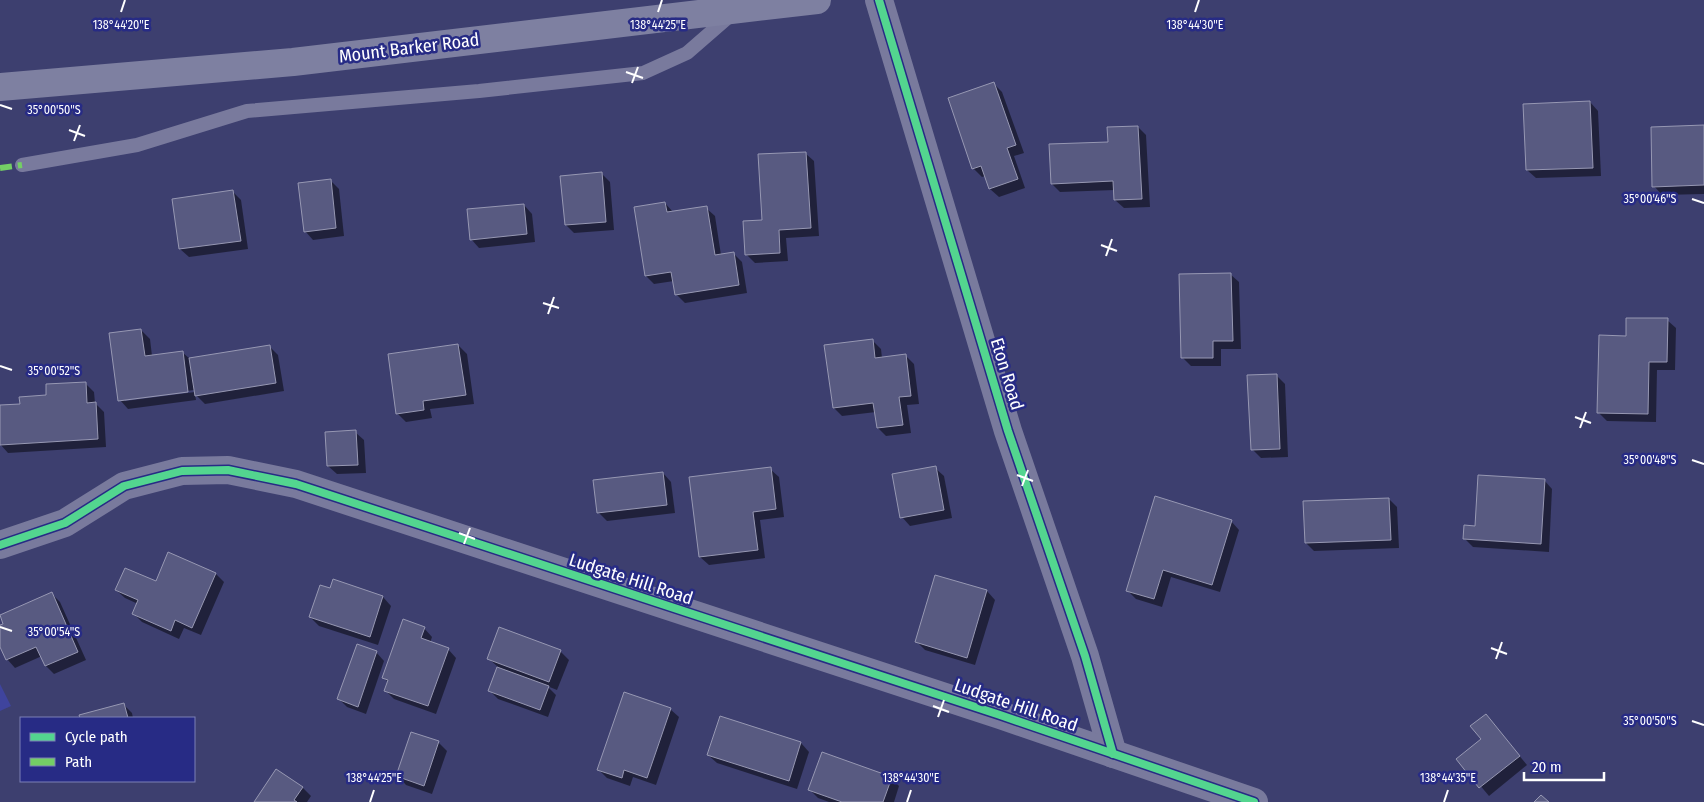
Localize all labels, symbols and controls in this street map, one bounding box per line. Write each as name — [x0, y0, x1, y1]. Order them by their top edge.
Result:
text: 138°44'20"E — [93, 18, 150, 32]
text: 138°44'25"E — [630, 18, 686, 32]
text: 138°44'30"E — [1167, 18, 1224, 32]
street label: Mount Barker Road — [338, 28, 480, 68]
text: 35°00'50"S — [27, 103, 81, 117]
text: 35°00'46"S — [1624, 192, 1676, 206]
street label: Eton Road — [986, 335, 1028, 413]
text: 35°00'52"S — [28, 364, 80, 378]
text: 35°00'48"S — [1624, 453, 1676, 467]
street label: Ludgate Hill Road — [566, 549, 696, 609]
text: 35°00'54"S — [28, 625, 80, 639]
street label: Ludgate Hill Road — [951, 674, 1081, 736]
text: 35°00'50"S — [1623, 714, 1677, 728]
legend — [20, 717, 195, 782]
text: Cycle path — [65, 728, 128, 746]
scale bar — [1524, 750, 1604, 782]
text: Path — [65, 753, 92, 771]
text: 20 m — [1532, 758, 1562, 776]
text: 138°44'25"E — [346, 771, 402, 785]
text: 138°44'30"E — [883, 771, 940, 785]
text: 138°44'35"E — [1420, 771, 1476, 785]

